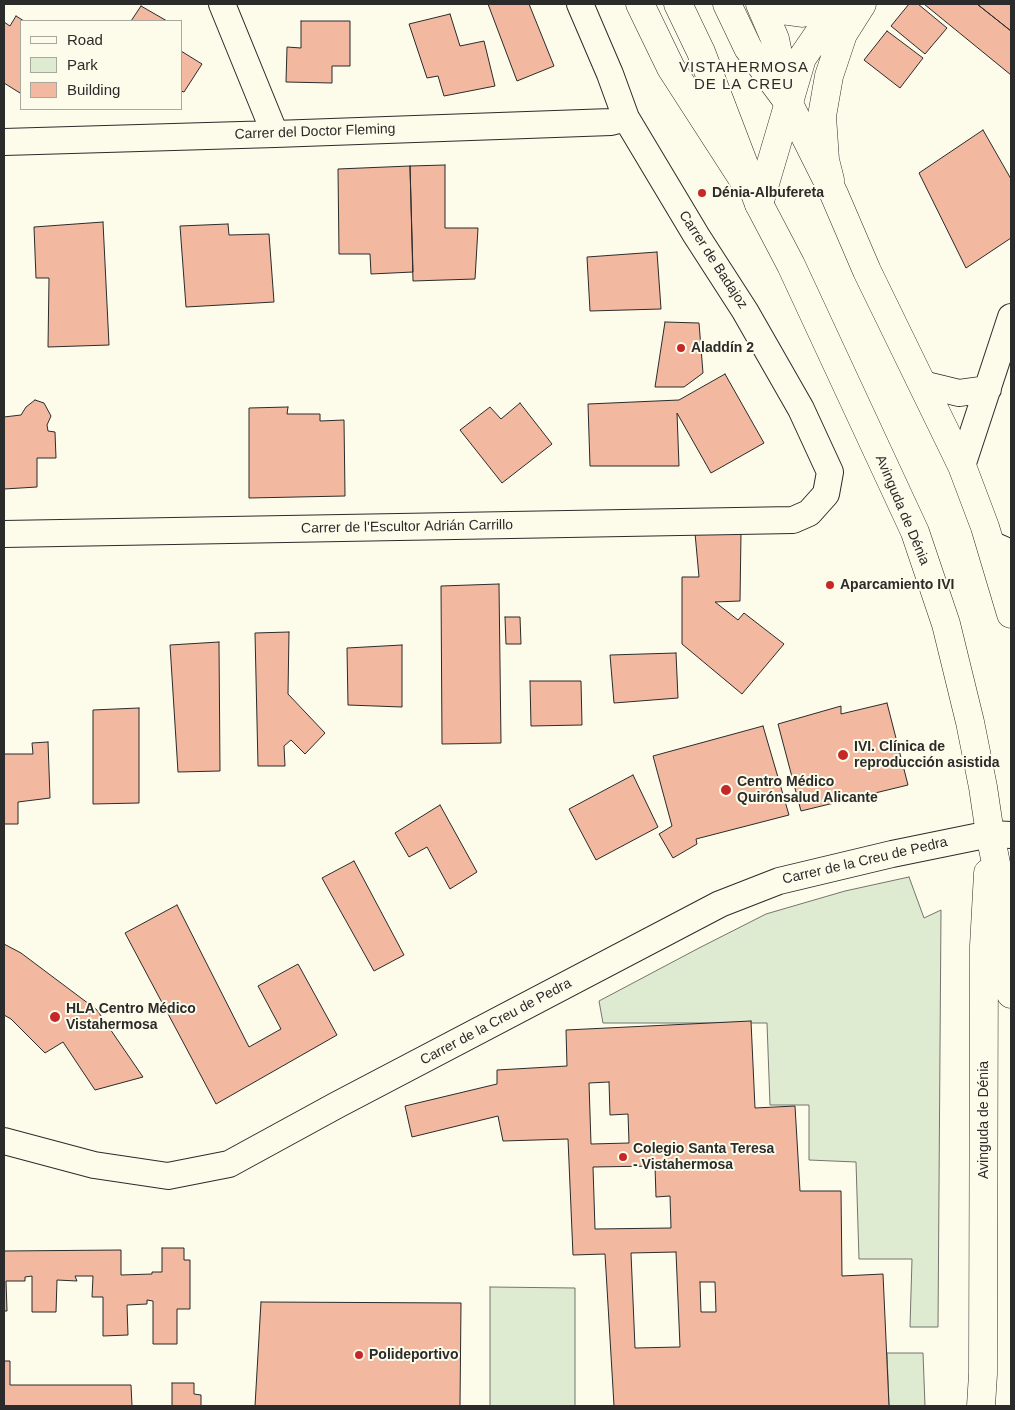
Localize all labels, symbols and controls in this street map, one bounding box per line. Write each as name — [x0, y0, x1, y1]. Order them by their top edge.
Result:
legend — [20, 20, 182, 110]
text: Road — [67, 31, 103, 48]
text: Park — [67, 56, 98, 73]
district label: VISTAHERMOSA DE LA CREU — [677, 59, 811, 94]
text: Building — [67, 81, 120, 98]
street label: Carrer del Doctor Fleming — [234, 121, 396, 143]
place label: Dénia-Albufereta — [712, 185, 824, 201]
marker: Dénia-Albufereta — [696, 187, 708, 199]
street label: Carrer de Badajoz — [675, 208, 751, 312]
place label: Aladdín 2 — [691, 340, 754, 356]
marker: Aladdín 2 — [675, 342, 687, 354]
street label: Avinguda de Dénia — [871, 452, 933, 568]
street label: Carrer de l'Escultor Adrián Carrillo — [301, 517, 513, 537]
place label: Aparcamiento IVI — [840, 577, 954, 593]
marker: Aparcamiento IVI — [824, 579, 836, 591]
place label: IVI. Clínica de reproducción asistida — [854, 739, 999, 772]
marker: IVI. Clínica de reproducción asistida — [836, 748, 850, 762]
place label: Centro Médico Quirónsalud Alicante — [737, 774, 878, 806]
marker: Centro Médico Quirónsalud Alicante — [719, 783, 733, 797]
street label: Carrer de la Creu de Pedra — [781, 834, 949, 888]
street label: Carrer de la Creu de Pedra — [418, 975, 574, 1069]
place label: HLA Centro Médico Vistahermosa — [66, 1001, 196, 1034]
marker: HLA Centro Médico Vistahermosa — [48, 1010, 62, 1024]
street label: Avinguda de Dénia — [976, 1061, 992, 1179]
place label: Colegio Santa Teresa - Vistahermosa — [633, 1141, 774, 1174]
marker: Colegio Santa Teresa - Vistahermosa — [617, 1151, 629, 1163]
place label: Polideportivo — [369, 1347, 458, 1363]
marker: Polideportivo — [353, 1349, 365, 1361]

